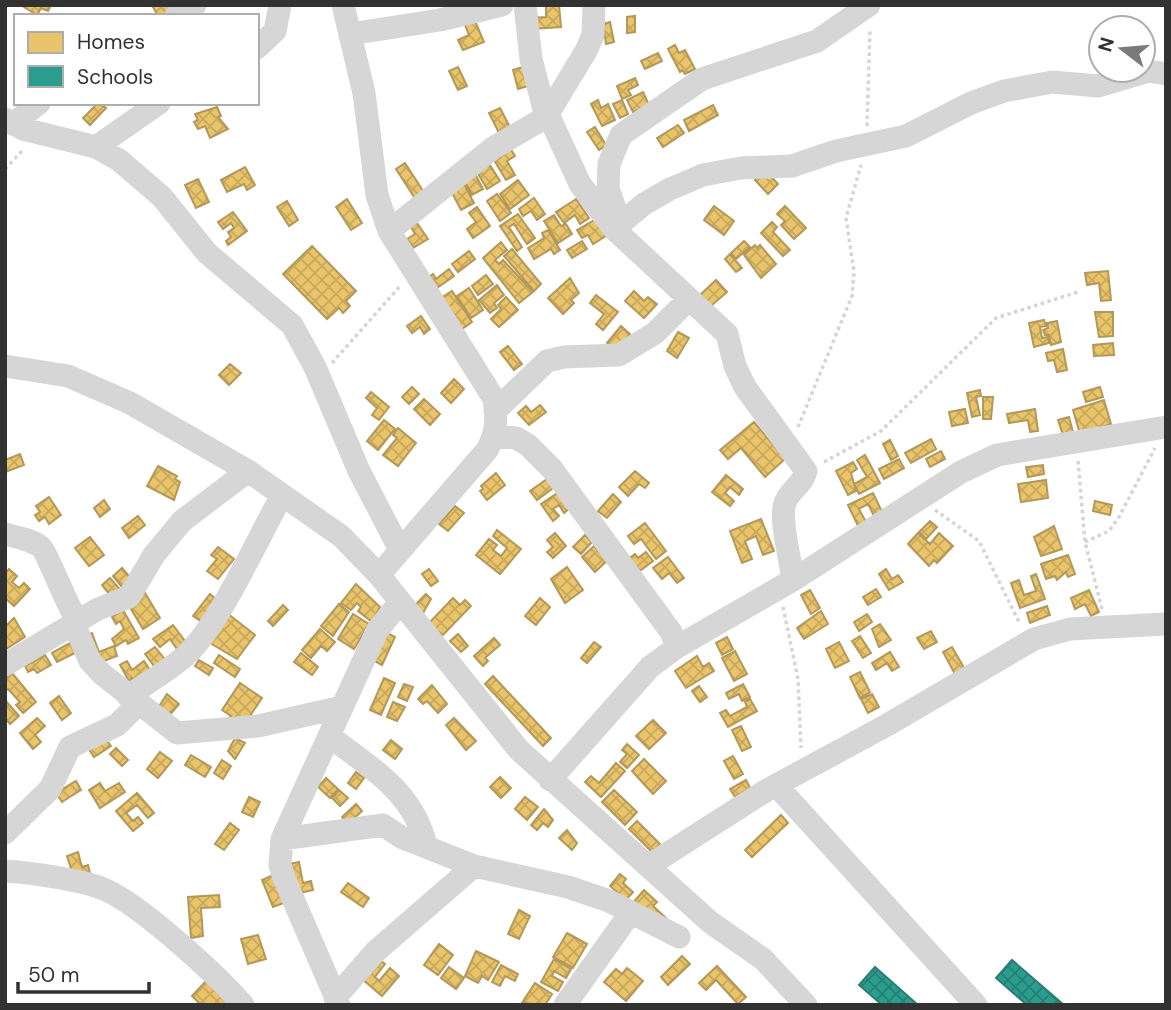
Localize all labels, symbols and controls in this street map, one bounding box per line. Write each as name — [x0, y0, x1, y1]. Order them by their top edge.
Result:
legend — [14, 14, 259, 105]
north arrow — [1087, 14, 1157, 84]
text: Homes — [77, 28, 145, 56]
text: N — [1092, 34, 1120, 55]
text: Schools — [77, 63, 153, 91]
scale bar — [18, 950, 149, 994]
text: 50 m — [28, 961, 79, 989]

